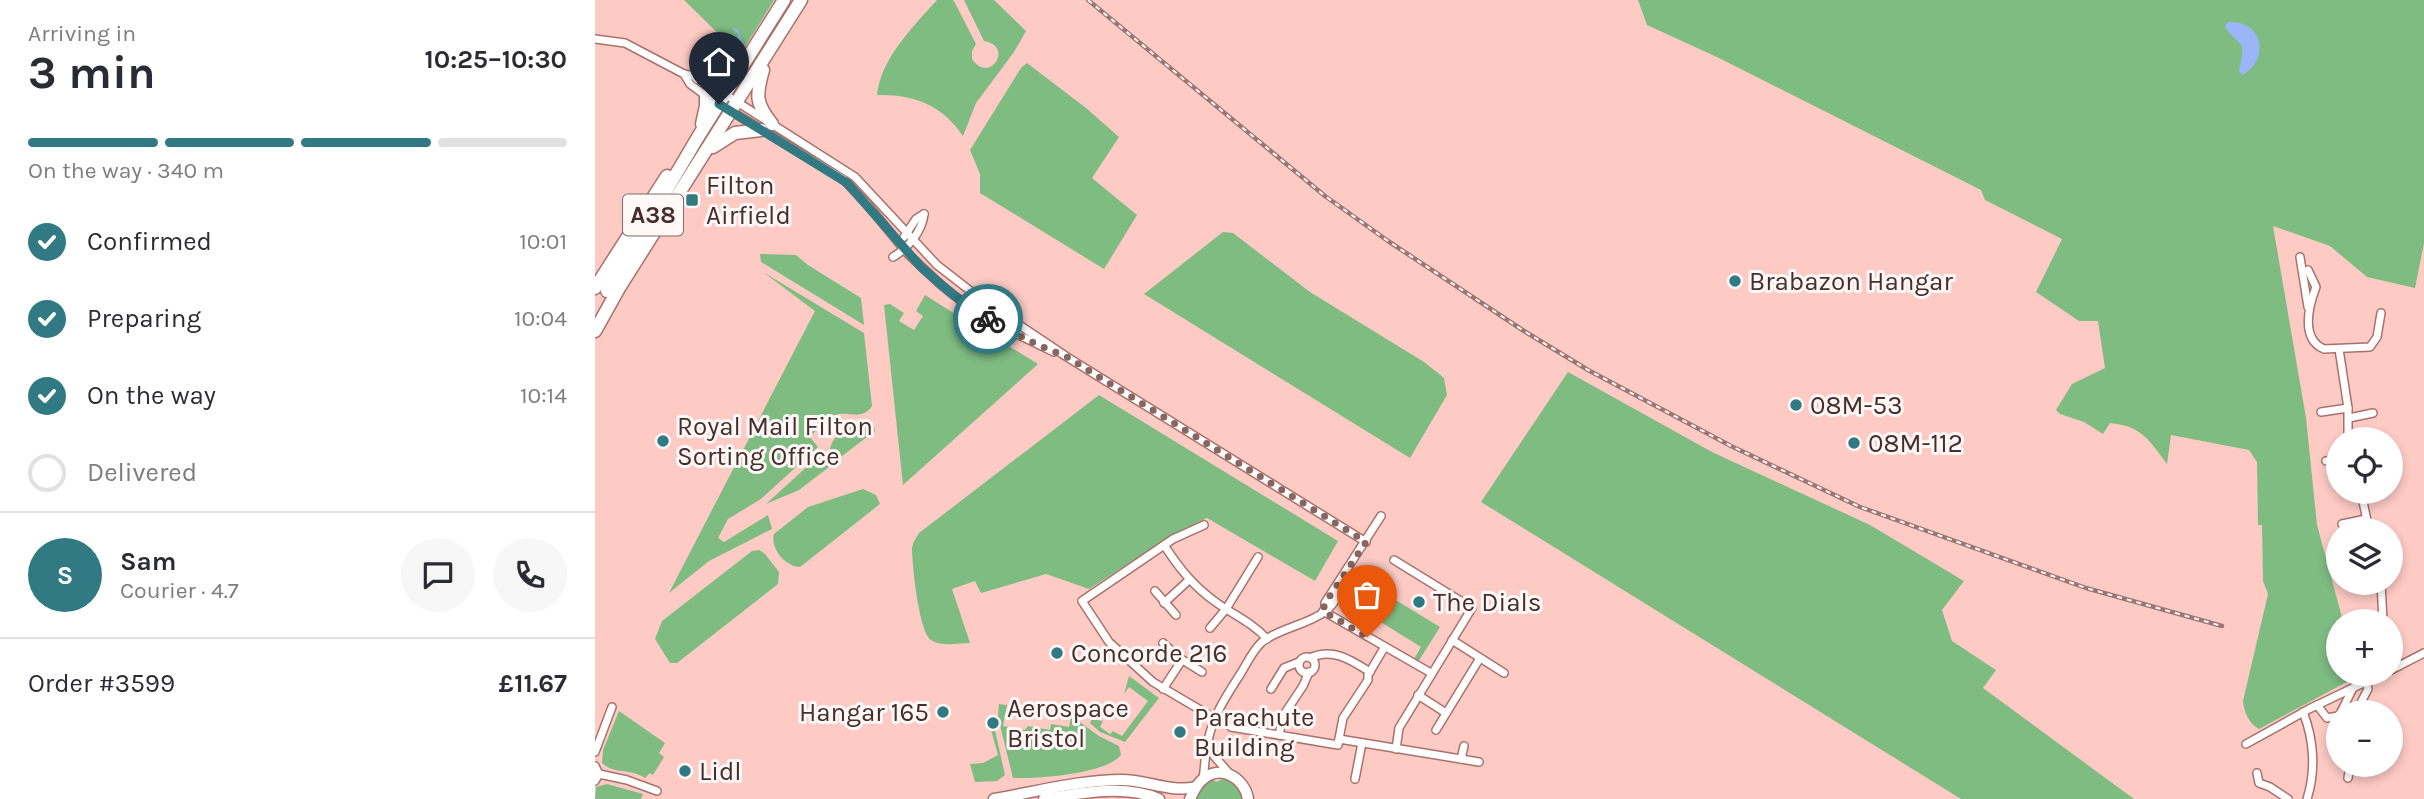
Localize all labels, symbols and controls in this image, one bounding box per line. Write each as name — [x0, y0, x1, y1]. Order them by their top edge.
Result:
text: Arriving in — [28, 20, 136, 47]
pin — [689, 32, 749, 104]
icon: home — [700, 43, 738, 81]
text: 10:25–10:30 — [424, 44, 567, 75]
text: 3 min — [28, 46, 156, 100]
text: On the way · 340 m — [28, 157, 224, 184]
place label: Filton Airfield — [706, 170, 791, 231]
marker: Filton Airfield — [684, 192, 700, 208]
road number: A38 — [623, 195, 683, 236]
icon: check — [28, 223, 66, 261]
text: Confirmed — [87, 226, 212, 257]
text: 10:01 — [519, 228, 567, 255]
place label: Brabazon Hangar — [1749, 266, 1953, 297]
marker: Brabazon Hangar — [1727, 273, 1743, 289]
courier — [953, 284, 1023, 354]
icon: check — [28, 300, 66, 338]
icon: bike — [969, 300, 1007, 338]
text: Preparing — [87, 303, 201, 334]
text: 10:04 — [514, 305, 567, 332]
icon: check — [28, 377, 66, 415]
text: On the way — [87, 380, 216, 411]
text: 10:14 — [520, 382, 567, 409]
place label: 08M-53 — [1810, 390, 1903, 421]
marker: 08M-53 — [1788, 397, 1804, 413]
place label: Royal Mail Filton Sorting Office — [677, 411, 873, 472]
map controls — [2326, 427, 2403, 777]
button: locate — [2326, 427, 2403, 504]
place label: 08M-112 — [1868, 428, 1963, 459]
marker: Royal Mail Filton Sorting Office — [655, 433, 671, 449]
marker: 08M-112 — [1846, 435, 1862, 451]
text: Delivered — [87, 457, 197, 488]
button: layers — [2326, 518, 2403, 595]
button: chat — [401, 538, 475, 612]
button: phone — [493, 538, 567, 612]
text: Sam — [120, 546, 176, 577]
text: S — [57, 560, 73, 591]
pin — [1337, 565, 1397, 637]
icon: bag — [1348, 576, 1386, 614]
text: Courier · 4.7 — [120, 577, 239, 604]
place label: The Dials — [1433, 587, 1541, 618]
marker: The Dials — [1411, 594, 1427, 610]
button: + — [2326, 609, 2403, 686]
place label: Concorde 216 — [1071, 638, 1227, 669]
marker: Concorde 216 — [1049, 645, 1065, 661]
text: Order #3599 — [28, 668, 175, 699]
text: £11.67 — [499, 668, 567, 699]
place label: Aerospace Bristol — [1007, 693, 1129, 754]
place label: Hangar 165 — [799, 697, 929, 728]
button: − — [2326, 700, 2403, 777]
place label: Parachute Building — [1194, 702, 1314, 763]
marker: Hangar 165 — [935, 704, 951, 720]
marker: Aerospace Bristol — [985, 715, 1001, 731]
marker: Parachute Building — [1172, 724, 1188, 740]
place label: Lidl — [699, 756, 742, 787]
marker: Lidl — [677, 763, 693, 779]

